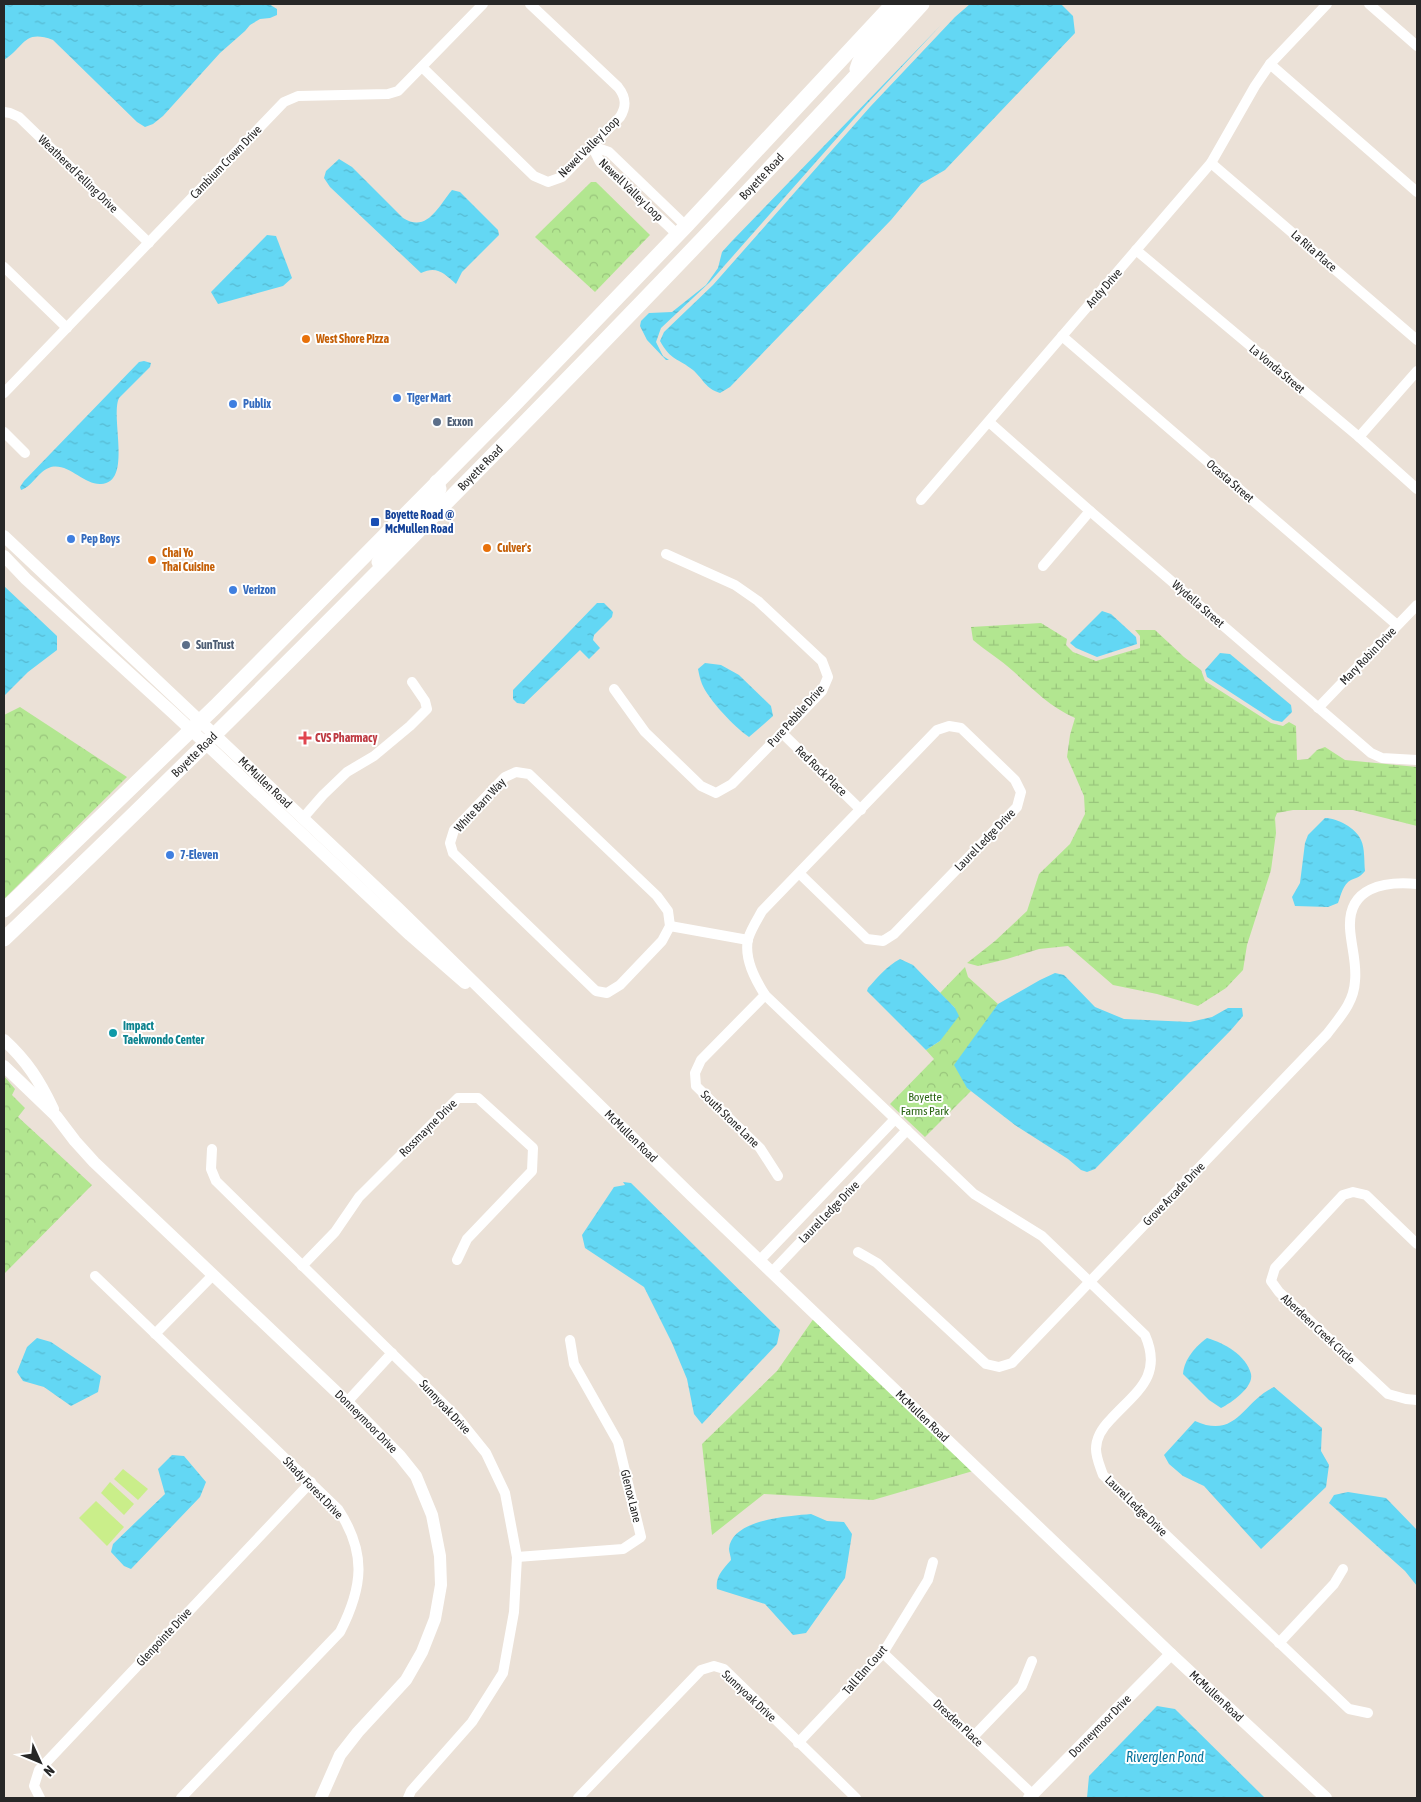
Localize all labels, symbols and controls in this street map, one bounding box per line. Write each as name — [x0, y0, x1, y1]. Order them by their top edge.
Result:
street label: Newel Valley Loop — [556, 113, 623, 180]
street label: Cambium Crown Drive — [187, 122, 265, 202]
street label: Weathered Felling Drive — [35, 132, 121, 216]
street label: Boyette Road — [737, 151, 787, 203]
street label: Newell Valley Loop — [596, 156, 666, 224]
street label: La Rita Place — [1288, 227, 1340, 275]
street label: Andy Drive — [1083, 266, 1125, 310]
place label: West Shore Pizza — [315, 332, 389, 346]
marker: West Shore Pizza — [300, 333, 312, 345]
street label: La Vonda Street — [1246, 342, 1308, 397]
place label: Tiger Mart — [407, 391, 451, 405]
marker: Tiger Mart — [391, 392, 403, 404]
place label: Publix — [243, 397, 271, 411]
marker: Publix — [227, 398, 239, 410]
place label: Exxon — [447, 415, 473, 429]
marker: Exxon — [431, 416, 443, 428]
street label: Boyette Road — [455, 442, 506, 494]
street label: Ocasta Street — [1203, 457, 1257, 506]
place label: Boyette Road @ McMullen Road — [385, 508, 454, 536]
marker: Boyette Road @ McMullen Road — [369, 516, 381, 528]
place label: Pep Boys — [81, 532, 121, 546]
marker: Pep Boys — [65, 533, 77, 545]
place label: Culver's — [497, 541, 532, 555]
marker: Culver's — [481, 542, 493, 554]
place label: Chai Yo Thai Cuisine — [162, 546, 216, 574]
marker: Chai Yo Thai Cuisine — [146, 554, 158, 566]
street label: Wydella Street — [1169, 578, 1227, 631]
place label: Verizon — [242, 583, 276, 597]
marker: Verizon — [227, 584, 239, 596]
street label: Mary Robin Drive — [1337, 624, 1399, 688]
place label: SunTrust — [196, 638, 235, 652]
marker: SunTrust — [180, 639, 192, 651]
street label: Pure Pebble Drive — [765, 682, 827, 750]
street label: Boyette Road — [169, 729, 220, 780]
place label: CVS Pharmacy — [315, 731, 377, 745]
marker: CVS Pharmacy — [299, 732, 311, 744]
street label: Red Rock Place — [792, 743, 850, 799]
street label: McMullen Road — [235, 754, 295, 811]
street label: White Barn Way — [451, 775, 509, 835]
street label: Laurel Ledge Drive — [952, 806, 1018, 874]
place label: 7-Eleven — [180, 848, 218, 862]
marker: 7-Eleven — [164, 849, 176, 861]
place label: Impact Taekwondo Center — [123, 1019, 205, 1047]
marker: Impact Taekwondo Center — [107, 1027, 119, 1039]
street label: South Stone Lane — [698, 1088, 762, 1150]
park label: Boyette Farms Park — [901, 1090, 950, 1118]
street label: Rossmayne Drive — [396, 1096, 460, 1160]
street label: McMullen Road — [602, 1107, 660, 1165]
street label: Grove Arcade Drive — [1140, 1159, 1208, 1229]
street label: Laurel Ledge Drive — [796, 1178, 862, 1246]
street label: Aberdeen Creek Circle — [1278, 1291, 1358, 1367]
street label: Sunnyoak Drive — [416, 1377, 474, 1437]
street label: Donneymoor Drive — [332, 1387, 400, 1456]
street label: McMullen Road — [893, 1387, 952, 1445]
street label: Shady Forest Drive — [280, 1454, 346, 1522]
street label: Glenox Lane — [618, 1468, 644, 1524]
street label: Laurel Ledge Drive — [1102, 1473, 1170, 1539]
street label: Glenpointe Drive — [134, 1605, 194, 1669]
street label: Tall Elm Court — [840, 1642, 890, 1697]
street label: Sunnyoak Drive — [719, 1667, 779, 1725]
street label: McMullen Road — [1186, 1668, 1246, 1725]
street label: Donneymoor Drive — [1066, 1692, 1134, 1760]
street label: Dresden Place — [930, 1696, 986, 1750]
north arrow — [15, 1737, 65, 1787]
water label: Riverglen Pond — [1126, 1749, 1204, 1765]
text: N — [41, 1763, 58, 1780]

